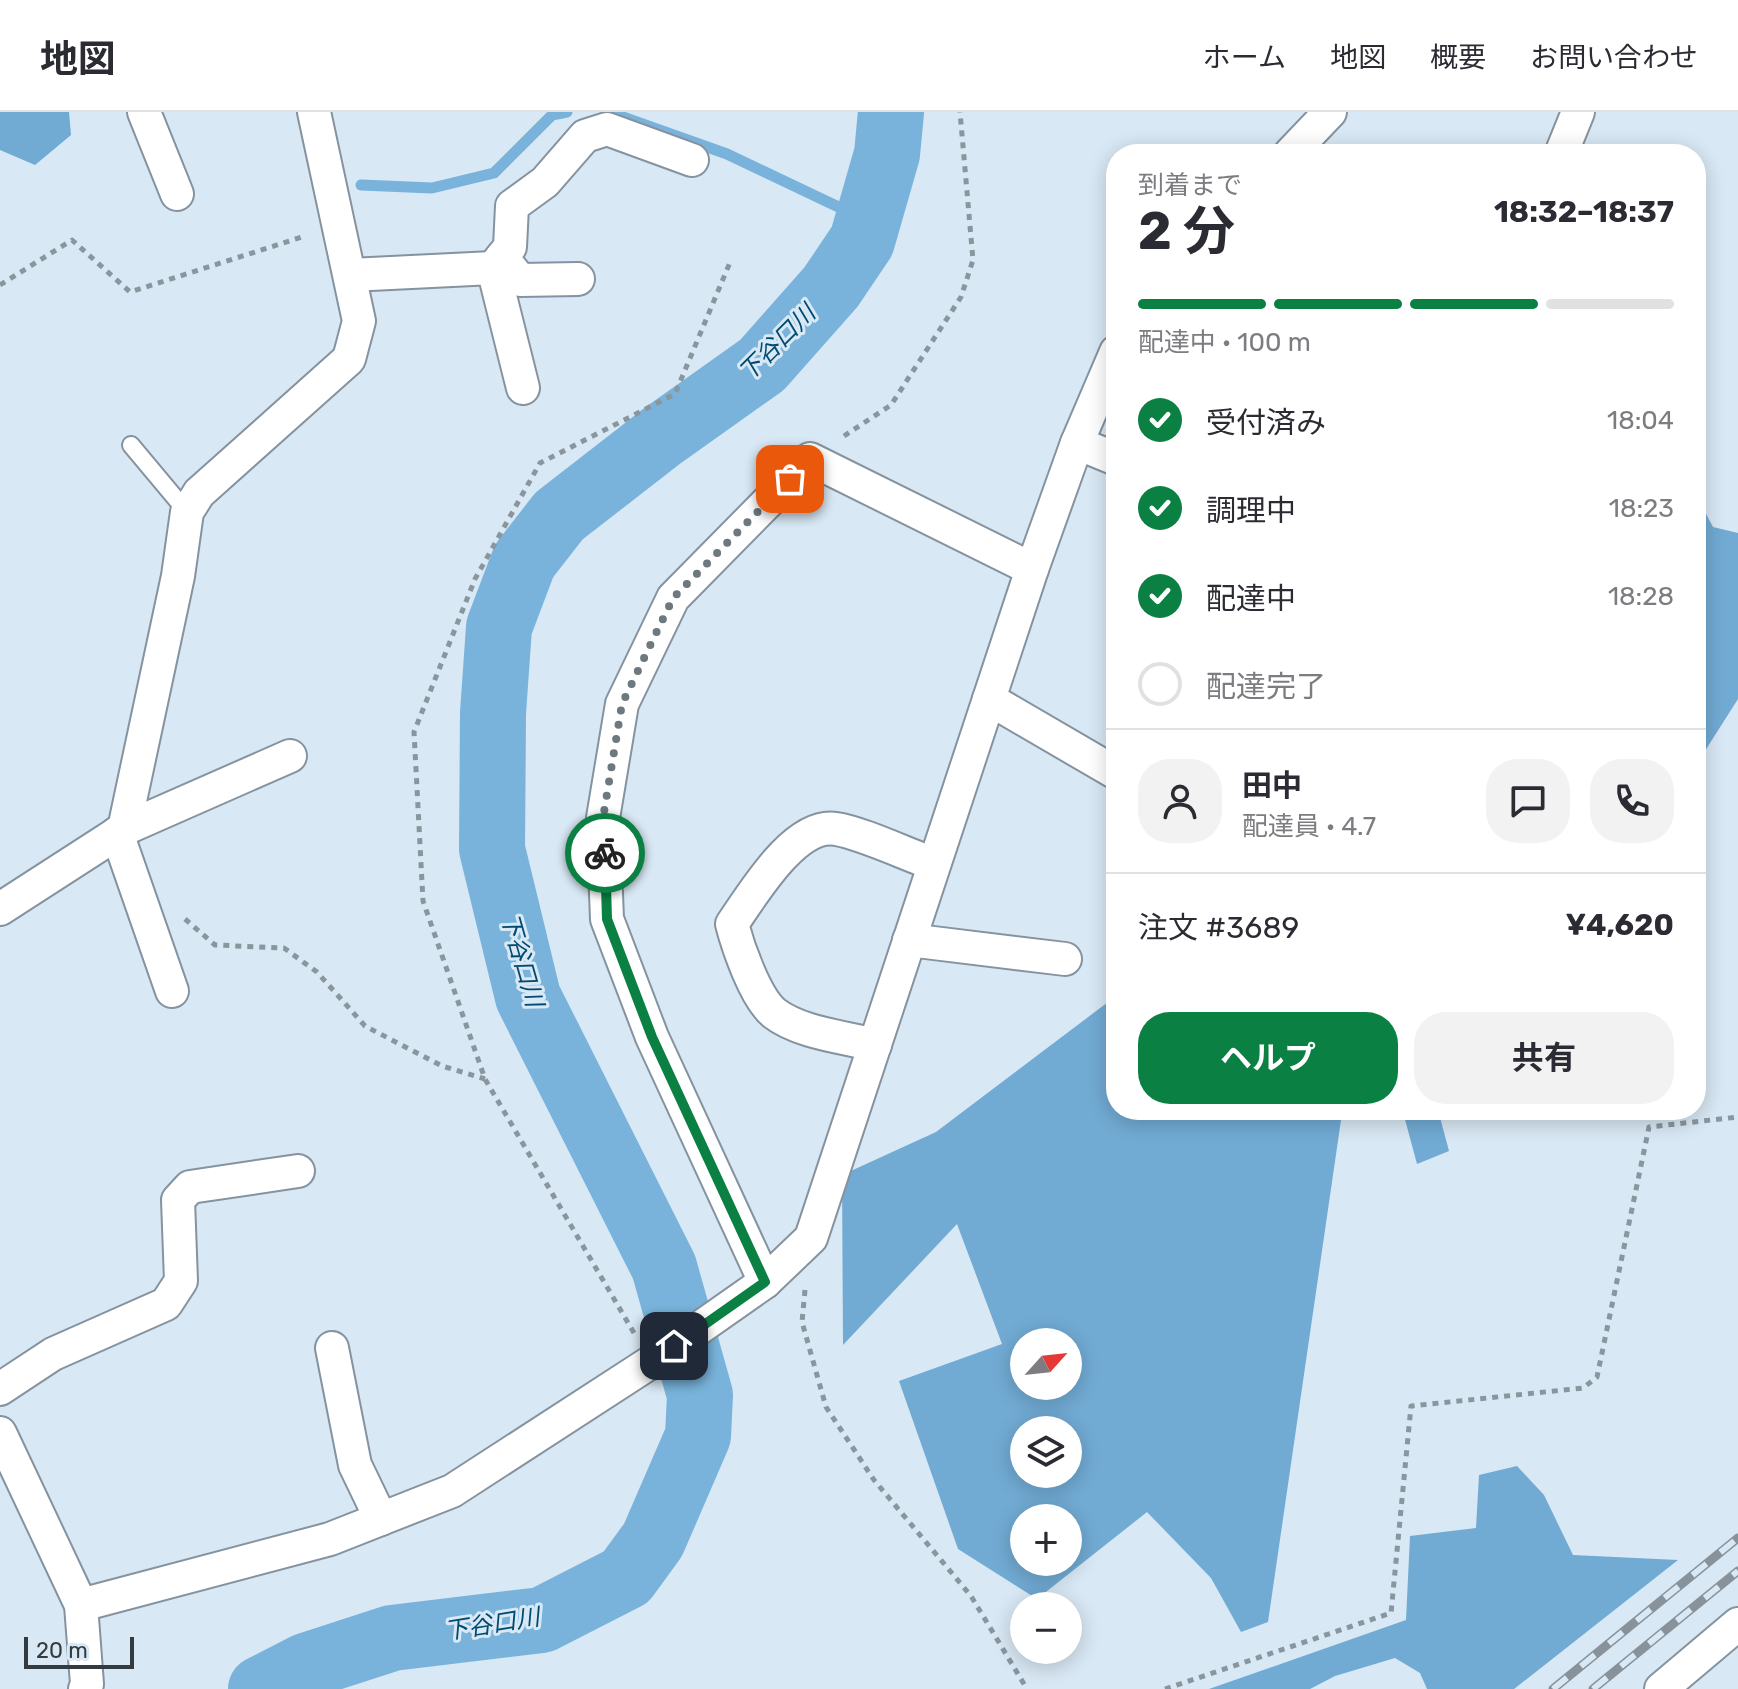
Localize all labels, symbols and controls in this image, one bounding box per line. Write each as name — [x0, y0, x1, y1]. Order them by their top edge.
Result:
text: 地図 — [40, 36, 116, 82]
text: ホーム — [1203, 41, 1286, 74]
text: 地図 — [1330, 41, 1386, 74]
text: 概要 — [1430, 41, 1486, 74]
text: お問い合わせ — [1530, 41, 1698, 74]
text: 到着まで — [1138, 170, 1242, 201]
text: 18:32–18:37 — [1494, 194, 1674, 230]
text: 2 分 — [1138, 200, 1235, 262]
water label: 下谷口川 — [733, 297, 823, 387]
text: 配達中 · 100 m — [1138, 327, 1311, 358]
icon: check — [1138, 398, 1182, 442]
text: 受付済み — [1206, 405, 1326, 441]
text: 18:04 — [1607, 405, 1674, 436]
pin — [756, 445, 824, 513]
icon: bag — [768, 457, 812, 501]
icon: check — [1138, 486, 1182, 530]
text: 調理中 — [1206, 493, 1296, 529]
text: 18:23 — [1609, 493, 1674, 524]
icon: check — [1138, 574, 1182, 618]
text: 配達中 — [1206, 581, 1296, 617]
text: 18:28 — [1608, 581, 1674, 612]
text: 配達完了 — [1206, 669, 1326, 705]
button: person — [1138, 759, 1222, 843]
button: chat — [1486, 759, 1570, 843]
button: phone — [1590, 759, 1674, 843]
text: 田中 — [1242, 768, 1302, 804]
text: 配達員 · 4.7 — [1242, 811, 1376, 842]
courier — [565, 813, 645, 893]
icon: bike — [583, 831, 627, 875]
text: ¥4,620 — [1565, 907, 1674, 943]
water label: 下谷口川 — [495, 910, 550, 1013]
text: 注文 #3689 — [1138, 910, 1299, 946]
button: ヘルプ — [1138, 1012, 1398, 1104]
button: 共有 — [1414, 1012, 1674, 1104]
pin — [640, 1312, 708, 1380]
icon: home — [652, 1324, 696, 1368]
north arrow — [1010, 1328, 1082, 1400]
map controls — [1010, 1328, 1082, 1664]
button: layers — [1010, 1416, 1082, 1488]
button: + — [1010, 1504, 1082, 1576]
button: − — [1010, 1592, 1082, 1664]
water label: 下谷口川 — [442, 1602, 545, 1645]
scale bar — [24, 1633, 134, 1669]
text: 20 m — [36, 1637, 88, 1664]

